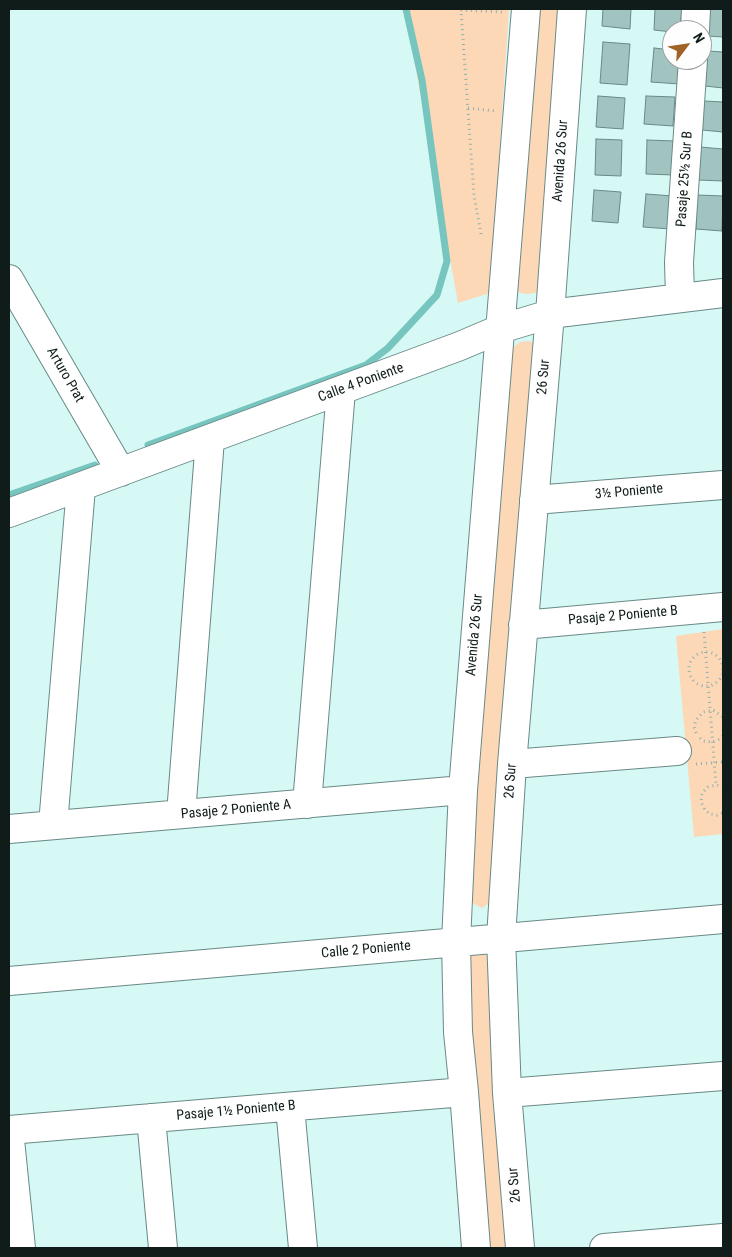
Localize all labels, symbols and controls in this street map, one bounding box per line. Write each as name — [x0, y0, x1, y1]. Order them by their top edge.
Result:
north arrow — [662, 20, 712, 70]
text: N — [690, 30, 708, 46]
street label: Avenida 26 Sur — [550, 119, 572, 203]
street label: Pasaje 25½ Sur B — [673, 130, 697, 228]
street label: Arturo Prat — [43, 345, 87, 405]
street label: 26 Sur — [534, 359, 554, 395]
street label: Calle 4 Poniente — [316, 360, 406, 406]
street label: 3½ Poniente — [594, 481, 664, 503]
street label: Avenida 26 Sur — [463, 593, 487, 677]
street label: Pasaje 2 Poniente B — [567, 603, 679, 629]
street label: 26 Sur — [501, 763, 521, 799]
street label: Pasaje 2 Poniente A — [180, 797, 292, 823]
street label: Calle 2 Poniente — [321, 938, 411, 962]
street label: Pasaje 1½ Poniente B — [176, 1097, 296, 1125]
street label: 26 Sur — [505, 1167, 525, 1203]

